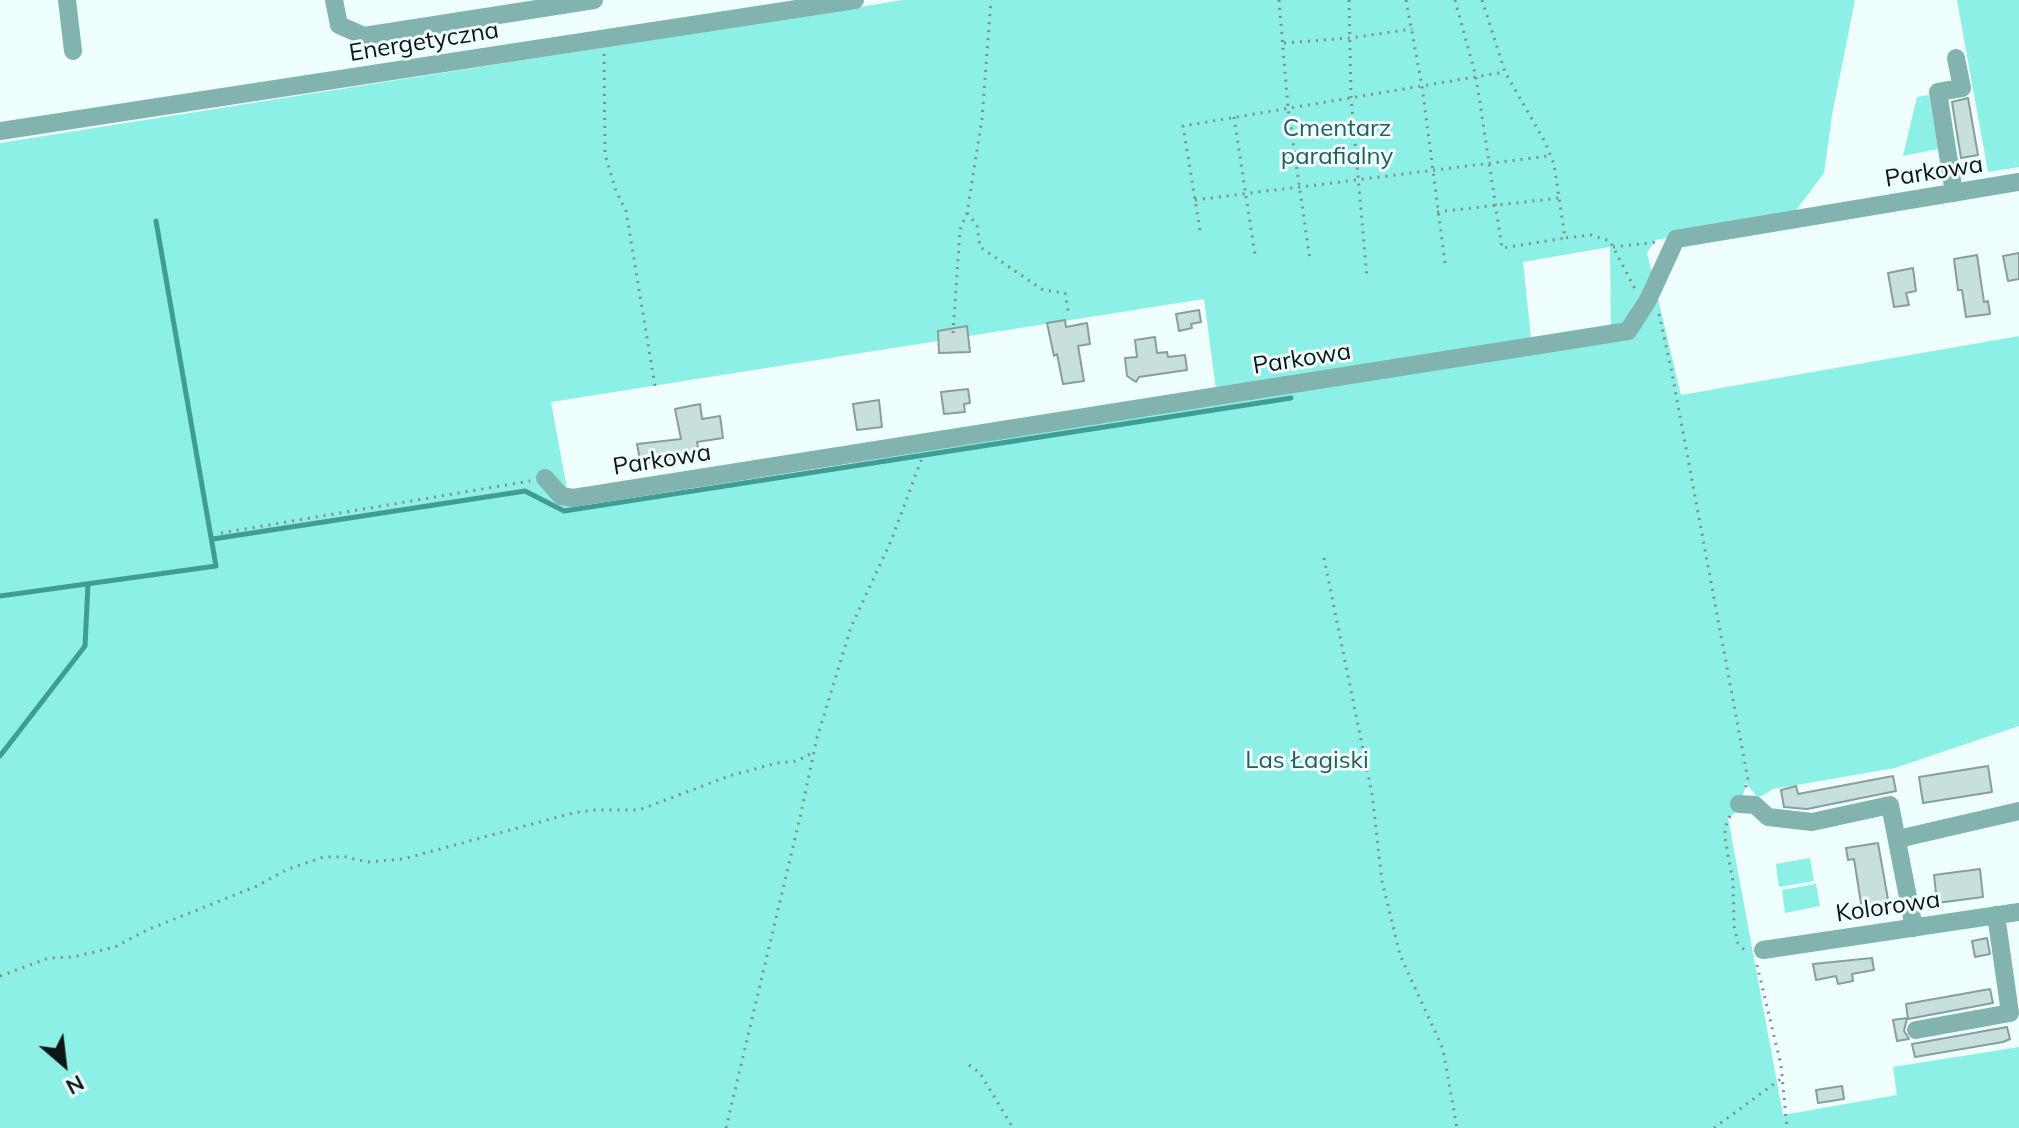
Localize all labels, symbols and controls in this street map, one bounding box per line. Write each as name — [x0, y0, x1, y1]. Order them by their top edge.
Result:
street label: Energetyczna — [347, 16, 501, 68]
park label: Cmentarz parafialny — [1281, 115, 1393, 171]
street label: Parkowa — [1883, 150, 1985, 194]
street label: Parkowa — [1251, 337, 1353, 381]
street label: Parkowa — [611, 438, 713, 482]
park label: Las Łagiski — [1245, 747, 1369, 775]
street label: Kolorowa — [1834, 885, 1942, 929]
north arrow — [24, 1024, 104, 1104]
text: N — [61, 1069, 89, 1101]

